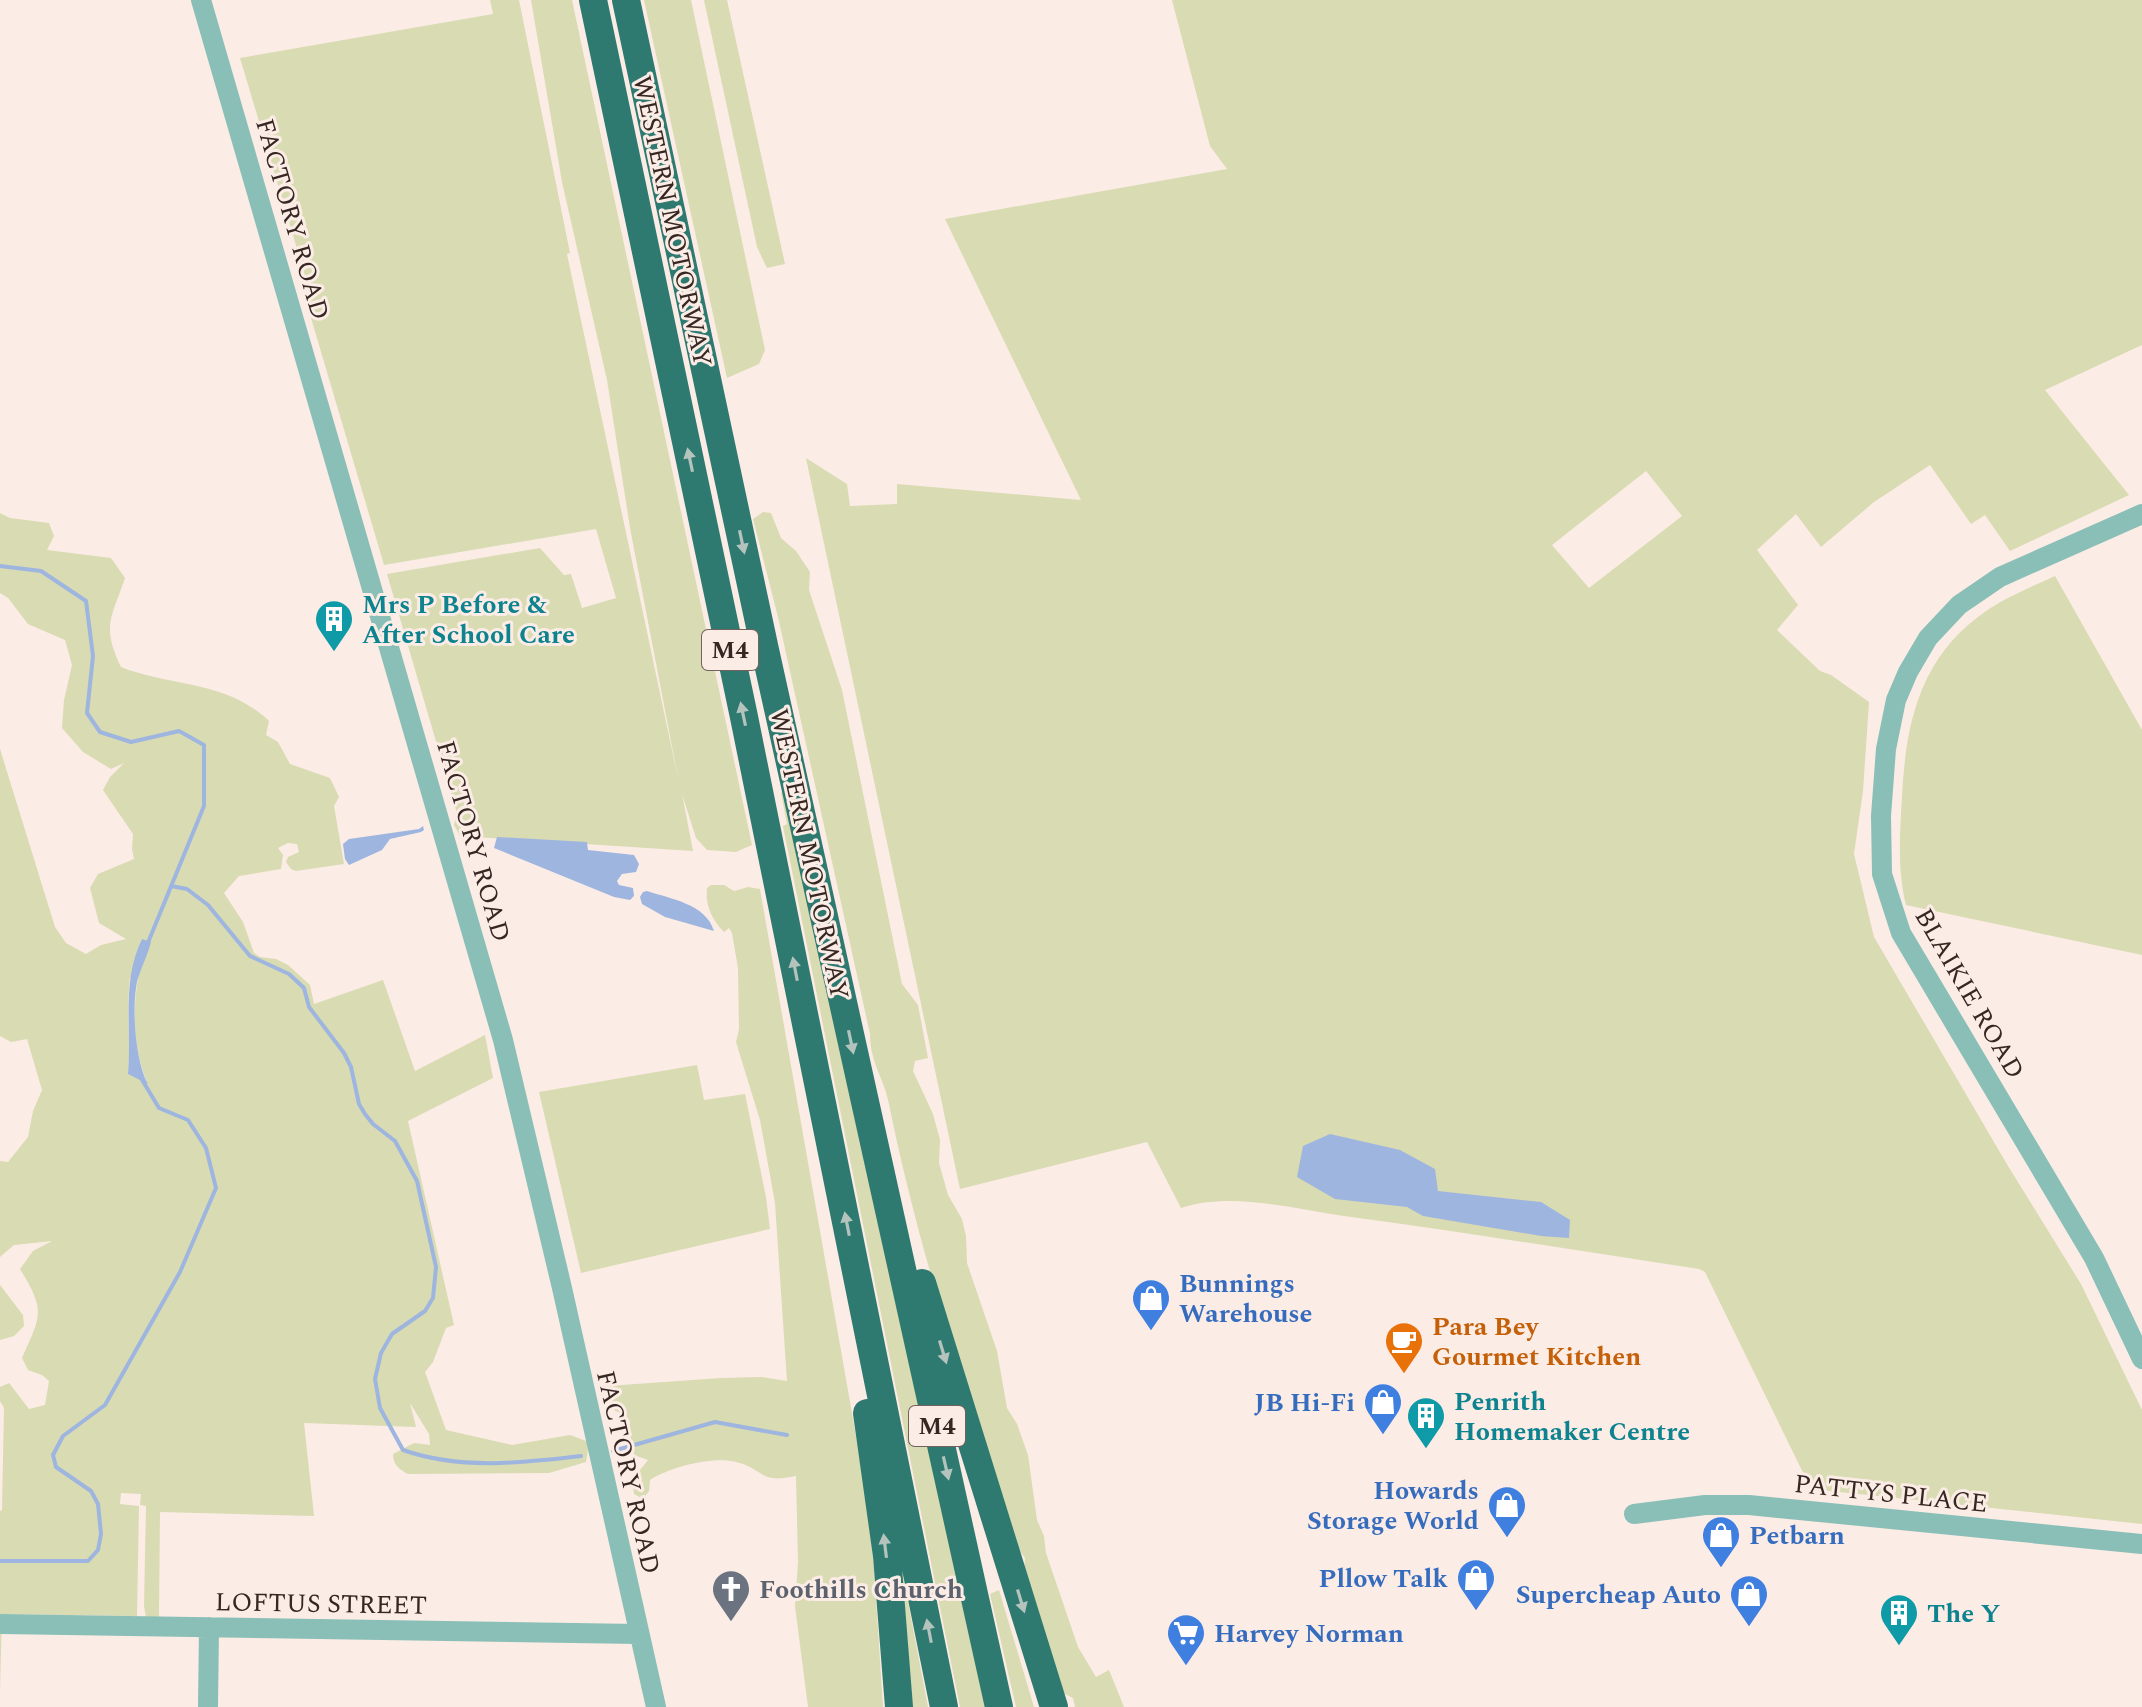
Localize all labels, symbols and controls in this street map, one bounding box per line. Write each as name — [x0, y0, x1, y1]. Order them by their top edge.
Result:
street label: WESTERN MOTORWAY — [622, 72, 722, 371]
street label: FACTORY ROAD — [244, 114, 340, 325]
one-way arrow — [683, 447, 696, 472]
one-way arrow — [736, 529, 748, 554]
place label: Mrs P Before & After School Care — [362, 585, 575, 655]
building icon: Mrs P Before & After School Care — [313, 598, 355, 653]
road number: M4 — [702, 630, 758, 670]
one-way arrow — [736, 702, 749, 727]
street label: WESTERN MOTORWAY — [759, 705, 859, 1004]
street label: FACTORY ROAD — [425, 736, 521, 947]
street label: BLAIKIE ROAD — [1904, 900, 2034, 1087]
one-way arrow — [788, 956, 801, 981]
one-way arrow — [845, 1030, 858, 1055]
one-way arrow — [840, 1211, 853, 1236]
place label: Bunnings Warehouse — [1179, 1264, 1312, 1334]
shop icon: Bunnings Warehouse — [1130, 1277, 1172, 1332]
place label: Para Bey Gourmet Kitchen — [1432, 1307, 1641, 1377]
cafe icon: Para Bey Gourmet Kitchen — [1383, 1320, 1425, 1375]
one-way arrow — [937, 1341, 950, 1365]
street label: FACTORY ROAD — [585, 1366, 671, 1578]
shop icon: JB Hi-Fi — [1362, 1381, 1404, 1436]
place label: Penrith Homemaker Centre — [1454, 1382, 1690, 1452]
place label: JB Hi-Fi — [1254, 1383, 1355, 1423]
building icon: Penrith Homemaker Centre — [1405, 1395, 1447, 1450]
road number: M4 — [909, 1406, 965, 1446]
one-way arrow — [940, 1456, 953, 1481]
street label: PATTYS PLACE — [1792, 1464, 1990, 1524]
place label: Howards Storage World — [1307, 1471, 1479, 1541]
shop icon: Howards Storage World — [1486, 1484, 1528, 1539]
shop icon: Petbarn — [1700, 1514, 1742, 1569]
place label: Petbarn — [1749, 1516, 1845, 1556]
one-way arrow — [879, 1533, 892, 1558]
shop icon: Pllow Talk — [1455, 1557, 1497, 1612]
place label: Pllow Talk — [1319, 1559, 1448, 1599]
church icon: Foothills Church — [710, 1568, 752, 1623]
place label: Foothills Church — [759, 1570, 963, 1610]
shop icon: Supercheap Auto — [1728, 1573, 1770, 1628]
place label: Supercheap Auto — [1516, 1575, 1721, 1615]
street label: LOFTUS STREET — [215, 1582, 427, 1626]
one-way arrow — [1015, 1589, 1028, 1613]
building icon: The Y — [1878, 1592, 1920, 1647]
place label: The Y — [1927, 1594, 2001, 1634]
supermarket icon: Harvey Norman — [1165, 1612, 1207, 1667]
place label: Harvey Norman — [1214, 1614, 1404, 1654]
one-way arrow — [922, 1618, 935, 1643]

